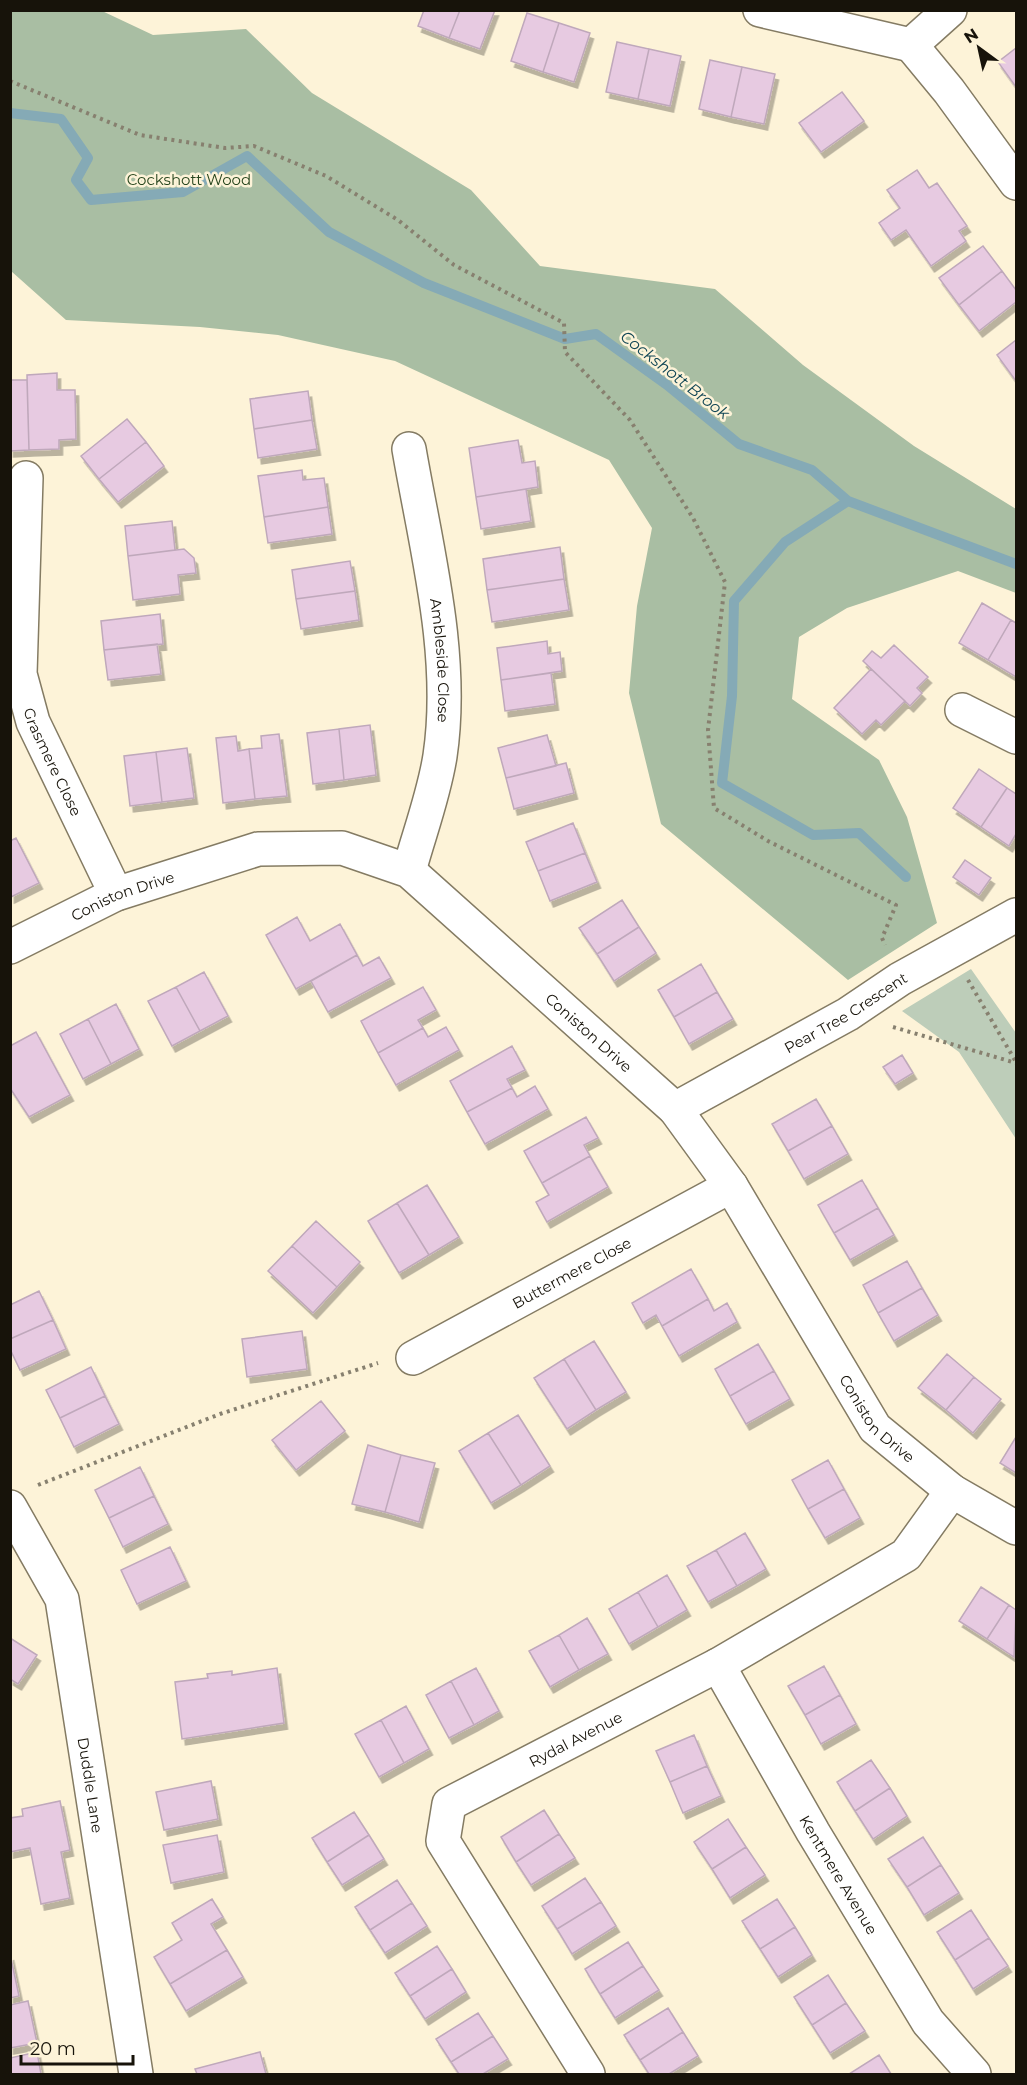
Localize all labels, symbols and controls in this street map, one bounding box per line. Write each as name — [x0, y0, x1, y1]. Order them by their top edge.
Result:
north arrow — [949, 18, 1009, 78]
text: N — [961, 24, 982, 47]
park label: Cockshott Wood — [127, 170, 251, 189]
water label: Cockshott Brook — [617, 327, 734, 424]
street label: Ambleside Close — [427, 597, 454, 723]
street label: Grasmere Close — [20, 705, 86, 819]
street label: Coniston Drive — [68, 867, 176, 925]
street label: Pear Tree Crescent — [780, 968, 910, 1057]
street label: Coniston Drive — [542, 988, 636, 1076]
street label: Buttermere Close — [509, 1233, 634, 1312]
street label: Coniston Drive — [836, 1371, 919, 1466]
street label: Rydal Avenue — [525, 1707, 625, 1771]
street label: Duddle Lane — [74, 1736, 108, 1834]
street label: Kentmere Avenue — [796, 1812, 882, 1938]
scale bar — [21, 2028, 134, 2066]
text: 20 m — [30, 2038, 76, 2060]

